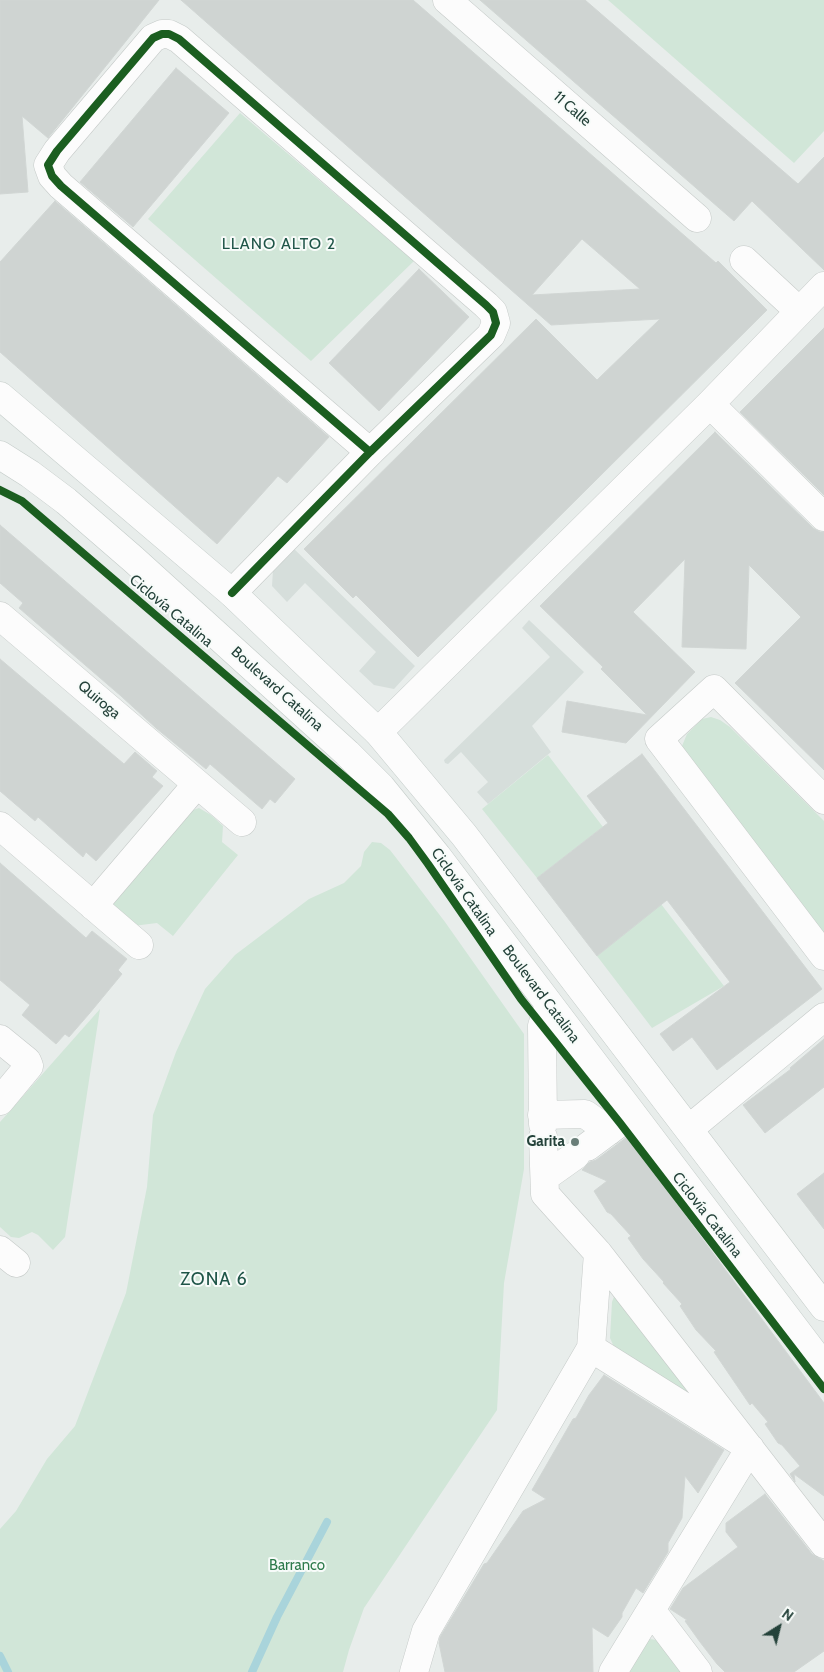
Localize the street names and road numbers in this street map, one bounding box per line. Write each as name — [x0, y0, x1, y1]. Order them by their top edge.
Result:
street label: 11 Calle — [549, 88, 595, 130]
street label: Ciclovía Catalina — [126, 571, 216, 651]
street label: Boulevard Catalina — [227, 643, 327, 735]
street label: Quiroga — [74, 677, 124, 723]
street label: Ciclovía Catalina — [427, 845, 501, 939]
street label: Boulevard Catalina — [498, 942, 584, 1046]
street label: Ciclovía Catalina — [668, 1169, 746, 1261]

